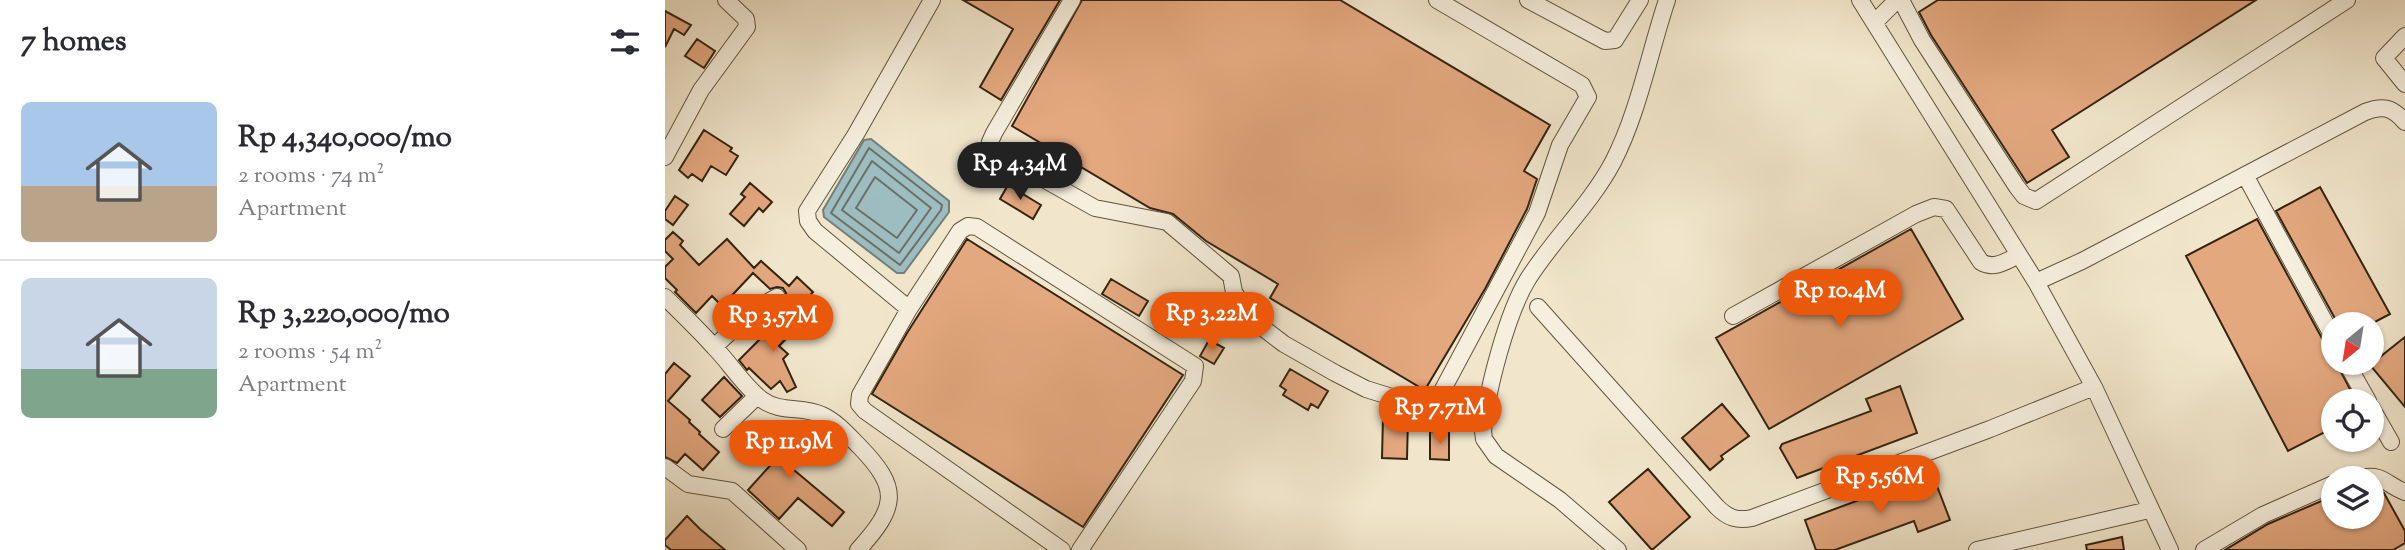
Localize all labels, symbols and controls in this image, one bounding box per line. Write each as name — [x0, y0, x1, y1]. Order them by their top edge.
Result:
text: 7 homes — [21, 21, 126, 64]
icon: filters — [606, 23, 644, 61]
text: Rp 4,340,000/mo — [238, 117, 452, 160]
icon: home — [77, 130, 161, 214]
pin: Rp 4.34M — [948, 142, 1092, 202]
text: Rp 4.34M — [973, 148, 1067, 181]
text: 2 rooms · 74 m² — [238, 160, 384, 193]
text: Apartment — [238, 193, 347, 226]
pin: Rp 10.4M — [1768, 270, 1912, 329]
text: Rp 10.4M — [1794, 275, 1886, 308]
pin: Rp 3.22M — [1140, 292, 1284, 352]
text: Rp 3,220,000/mo — [238, 293, 450, 336]
pin: Rp 3.57M — [701, 294, 845, 354]
text: Rp 3.22M — [1166, 298, 1258, 331]
text: Rp 3.57M — [728, 300, 818, 333]
icon: home — [77, 306, 161, 390]
north arrow — [2321, 312, 2383, 374]
map controls — [2321, 312, 2384, 529]
text: 2 rooms · 54 m² — [238, 336, 382, 369]
text: Apartment — [238, 369, 347, 402]
pin: Rp 7.71M — [1368, 386, 1512, 446]
button: locate — [2321, 389, 2384, 452]
text: Rp 7.71M — [1395, 392, 1485, 425]
pin: Rp 11.9M — [717, 420, 861, 480]
text: Rp 11.9M — [745, 426, 833, 459]
pin: Rp 5.56M — [1808, 456, 1952, 515]
text: Rp 5.56M — [1836, 461, 1924, 494]
button: layers — [2321, 466, 2384, 529]

